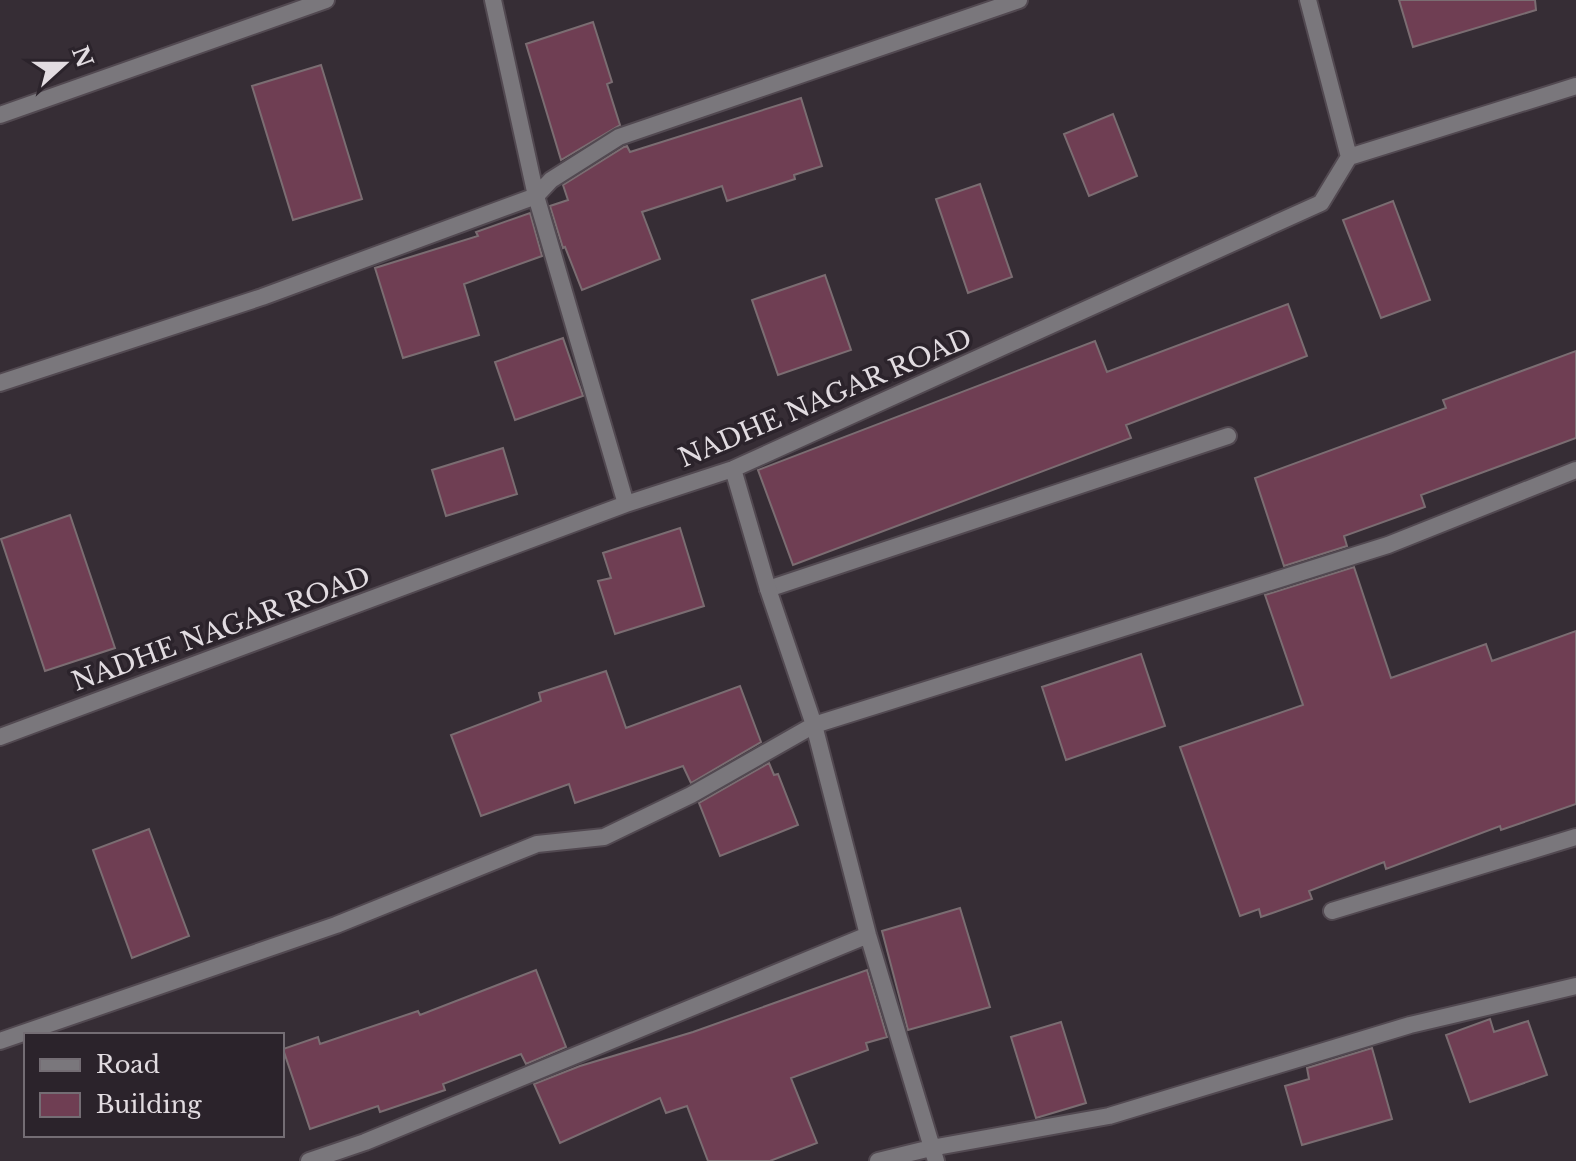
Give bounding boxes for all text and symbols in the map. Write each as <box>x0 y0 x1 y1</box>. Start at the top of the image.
north arrow <box>24 24 104 104</box>
text: N <box>66 43 99 72</box>
street label: NADHE NAGAR ROAD <box>674 322 976 474</box>
street label: NADHE NAGAR ROAD <box>67 560 375 698</box>
legend <box>24 1033 284 1137</box>
text: Road <box>96 1050 160 1079</box>
text: Building <box>96 1090 202 1119</box>

